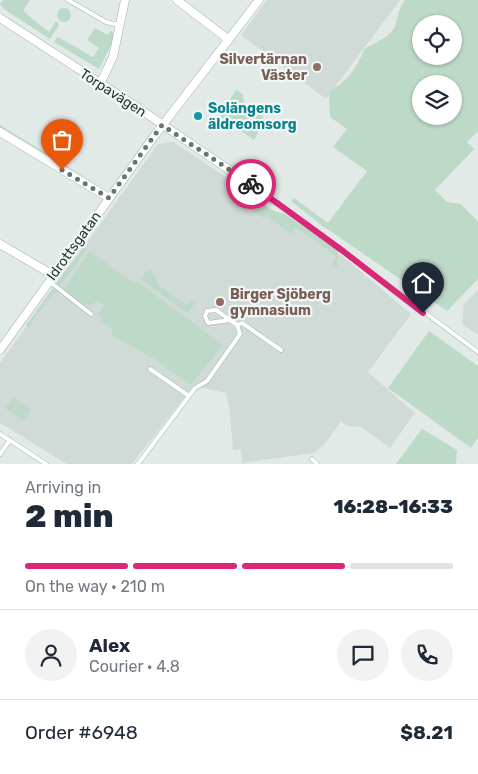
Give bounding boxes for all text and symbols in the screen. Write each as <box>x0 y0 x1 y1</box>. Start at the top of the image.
map controls <box>412 15 462 125</box>
button: locate <box>412 15 462 65</box>
place label: Silvertärnan Väster <box>220 51 308 84</box>
marker: Silvertärnan Väster <box>311 61 323 73</box>
street label: Torpavägen <box>77 65 149 121</box>
button: layers <box>412 75 462 125</box>
place label: Solängens äldreomsorg <box>208 100 297 133</box>
marker: Solängens äldreomsorg <box>192 110 204 122</box>
pin <box>41 119 83 170</box>
icon: bag <box>48 126 76 154</box>
courier <box>226 159 276 209</box>
icon: bike <box>237 170 265 198</box>
street label: Idrottsgatan <box>43 208 105 284</box>
pin <box>402 262 444 313</box>
icon: home <box>409 269 437 297</box>
place label: Birger Sjöberg gymnasium <box>230 286 331 319</box>
marker: Birger Sjöberg gymnasium <box>214 296 226 308</box>
text: Arriving in <box>25 478 101 497</box>
text: 16:28–16:33 <box>333 495 453 518</box>
text: 2 min <box>25 497 114 535</box>
text: On the way · 210 m <box>25 577 165 596</box>
button: person <box>25 629 77 681</box>
button: chat <box>337 629 389 681</box>
button: phone <box>401 629 453 681</box>
text: Alex <box>89 634 130 657</box>
text: Courier · 4.8 <box>89 657 180 676</box>
text: Order #6948 <box>25 721 138 744</box>
text: $8.21 <box>400 721 453 744</box>

